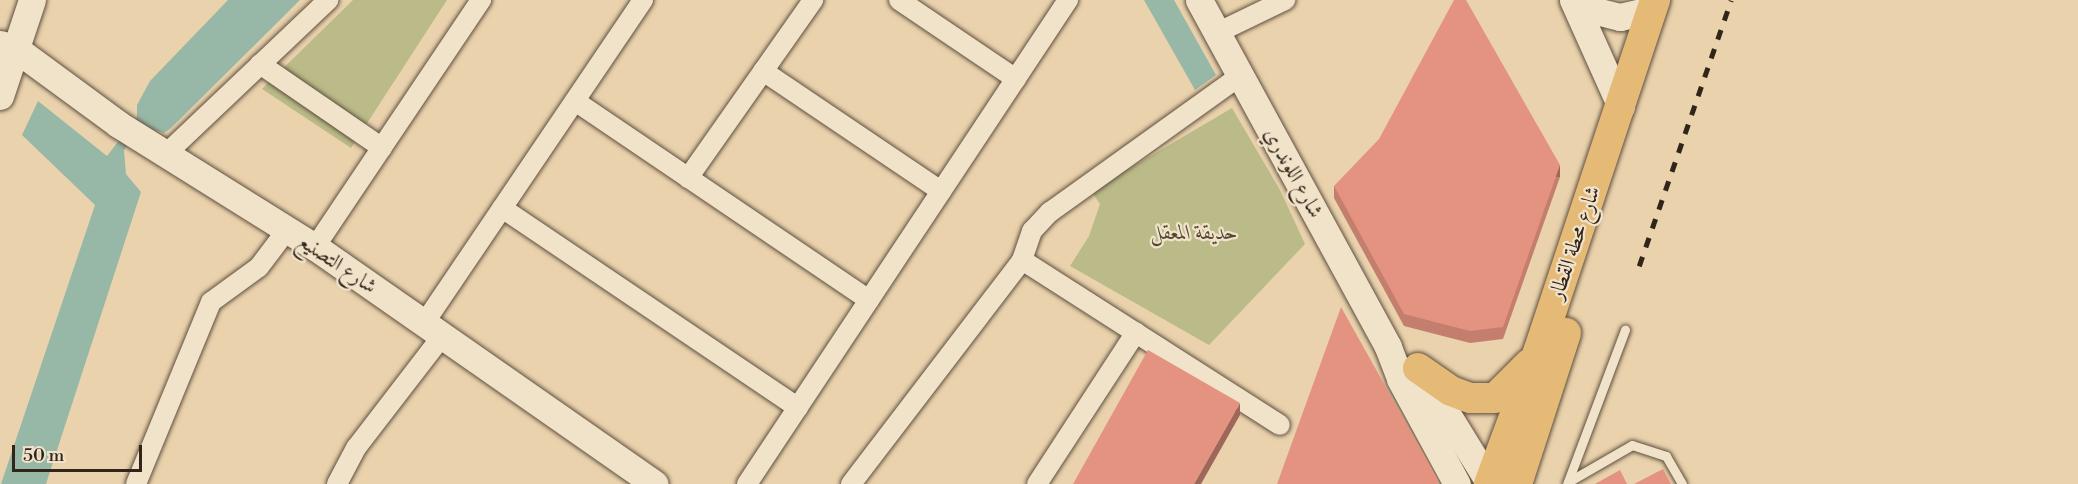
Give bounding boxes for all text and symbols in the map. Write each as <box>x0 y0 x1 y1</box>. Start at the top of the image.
street label: شارع اللوندري <box>1258 124 1328 222</box>
street label: شارع محطة القطار <box>1544 183 1606 303</box>
park label: حديقة المعقل <box>1150 220 1238 246</box>
street label: شارع التصنيع <box>293 228 381 300</box>
scale bar <box>15 433 146 471</box>
text: 50 m <box>23 444 64 467</box>

